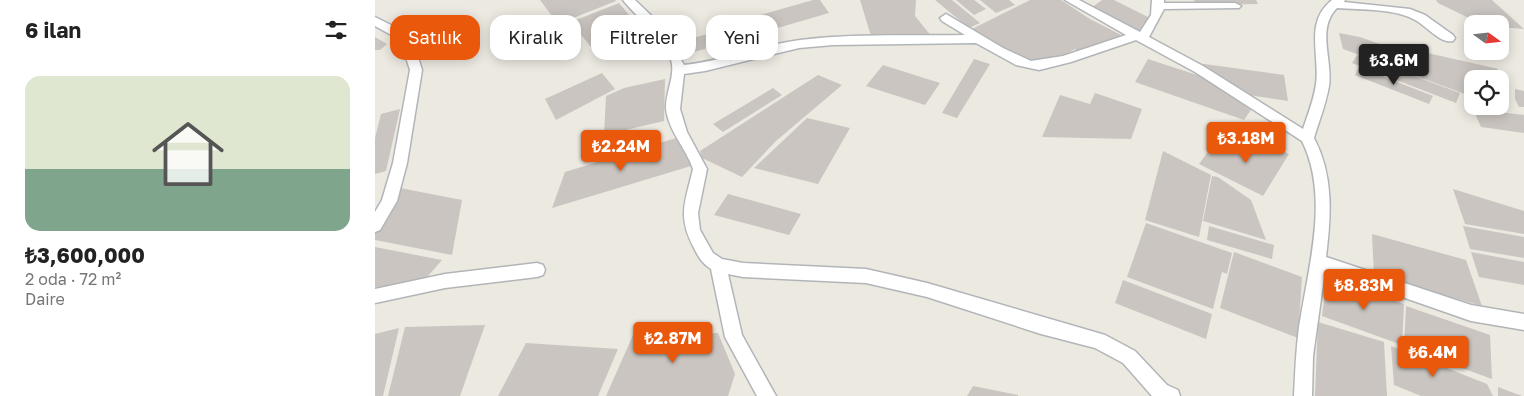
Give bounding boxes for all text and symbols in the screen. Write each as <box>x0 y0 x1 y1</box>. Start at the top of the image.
chip: Satılık <box>390 15 480 60</box>
chip: Kiralık <box>490 15 581 60</box>
chip: Filtreler <box>591 15 696 60</box>
chip: Yeni <box>706 15 778 60</box>
north arrow <box>1464 15 1509 60</box>
map controls <box>1464 15 1509 115</box>
icon: filters <box>322 16 350 44</box>
text: 6 ilan <box>25 17 81 43</box>
pin: ₺3.6M <box>1359 44 1429 86</box>
text: ₺3.6M <box>1370 50 1418 70</box>
button: locate <box>1464 70 1509 115</box>
icon: home <box>143 109 233 199</box>
pin: ₺3.18M <box>1205 121 1287 164</box>
text: ₺3.18M <box>1218 128 1274 148</box>
pin: ₺2.24M <box>580 130 662 172</box>
text: ₺2.24M <box>592 136 650 156</box>
text: ₺3,600,000 <box>25 242 145 268</box>
pin: ₺8.83M <box>1323 268 1405 311</box>
text: 2 oda · 72 m² <box>25 269 121 289</box>
text: ₺8.83M <box>1335 275 1393 295</box>
text: Daire <box>25 289 65 309</box>
pin: ₺2.87M <box>632 322 714 364</box>
text: ₺2.87M <box>644 328 702 348</box>
pin: ₺6.4M <box>1398 336 1468 378</box>
text: ₺6.4M <box>1409 342 1457 362</box>

